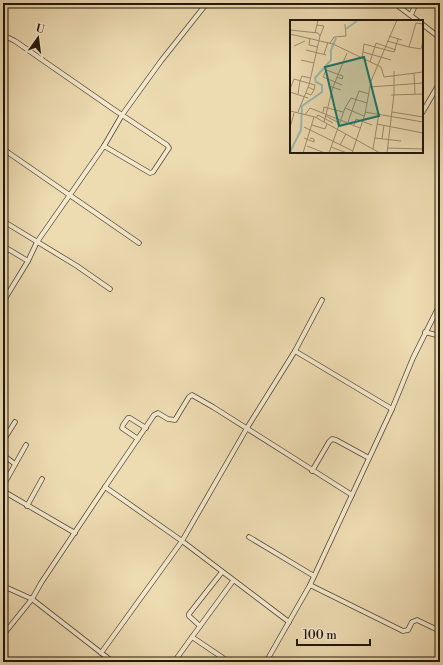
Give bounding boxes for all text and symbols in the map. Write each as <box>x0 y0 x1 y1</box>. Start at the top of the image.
north arrow <box>18 18 58 58</box>
inset map <box>290 20 423 153</box>
text: U <box>34 21 46 37</box>
scale bar <box>297 621 370 647</box>
text: 100 m <box>303 628 337 643</box>

